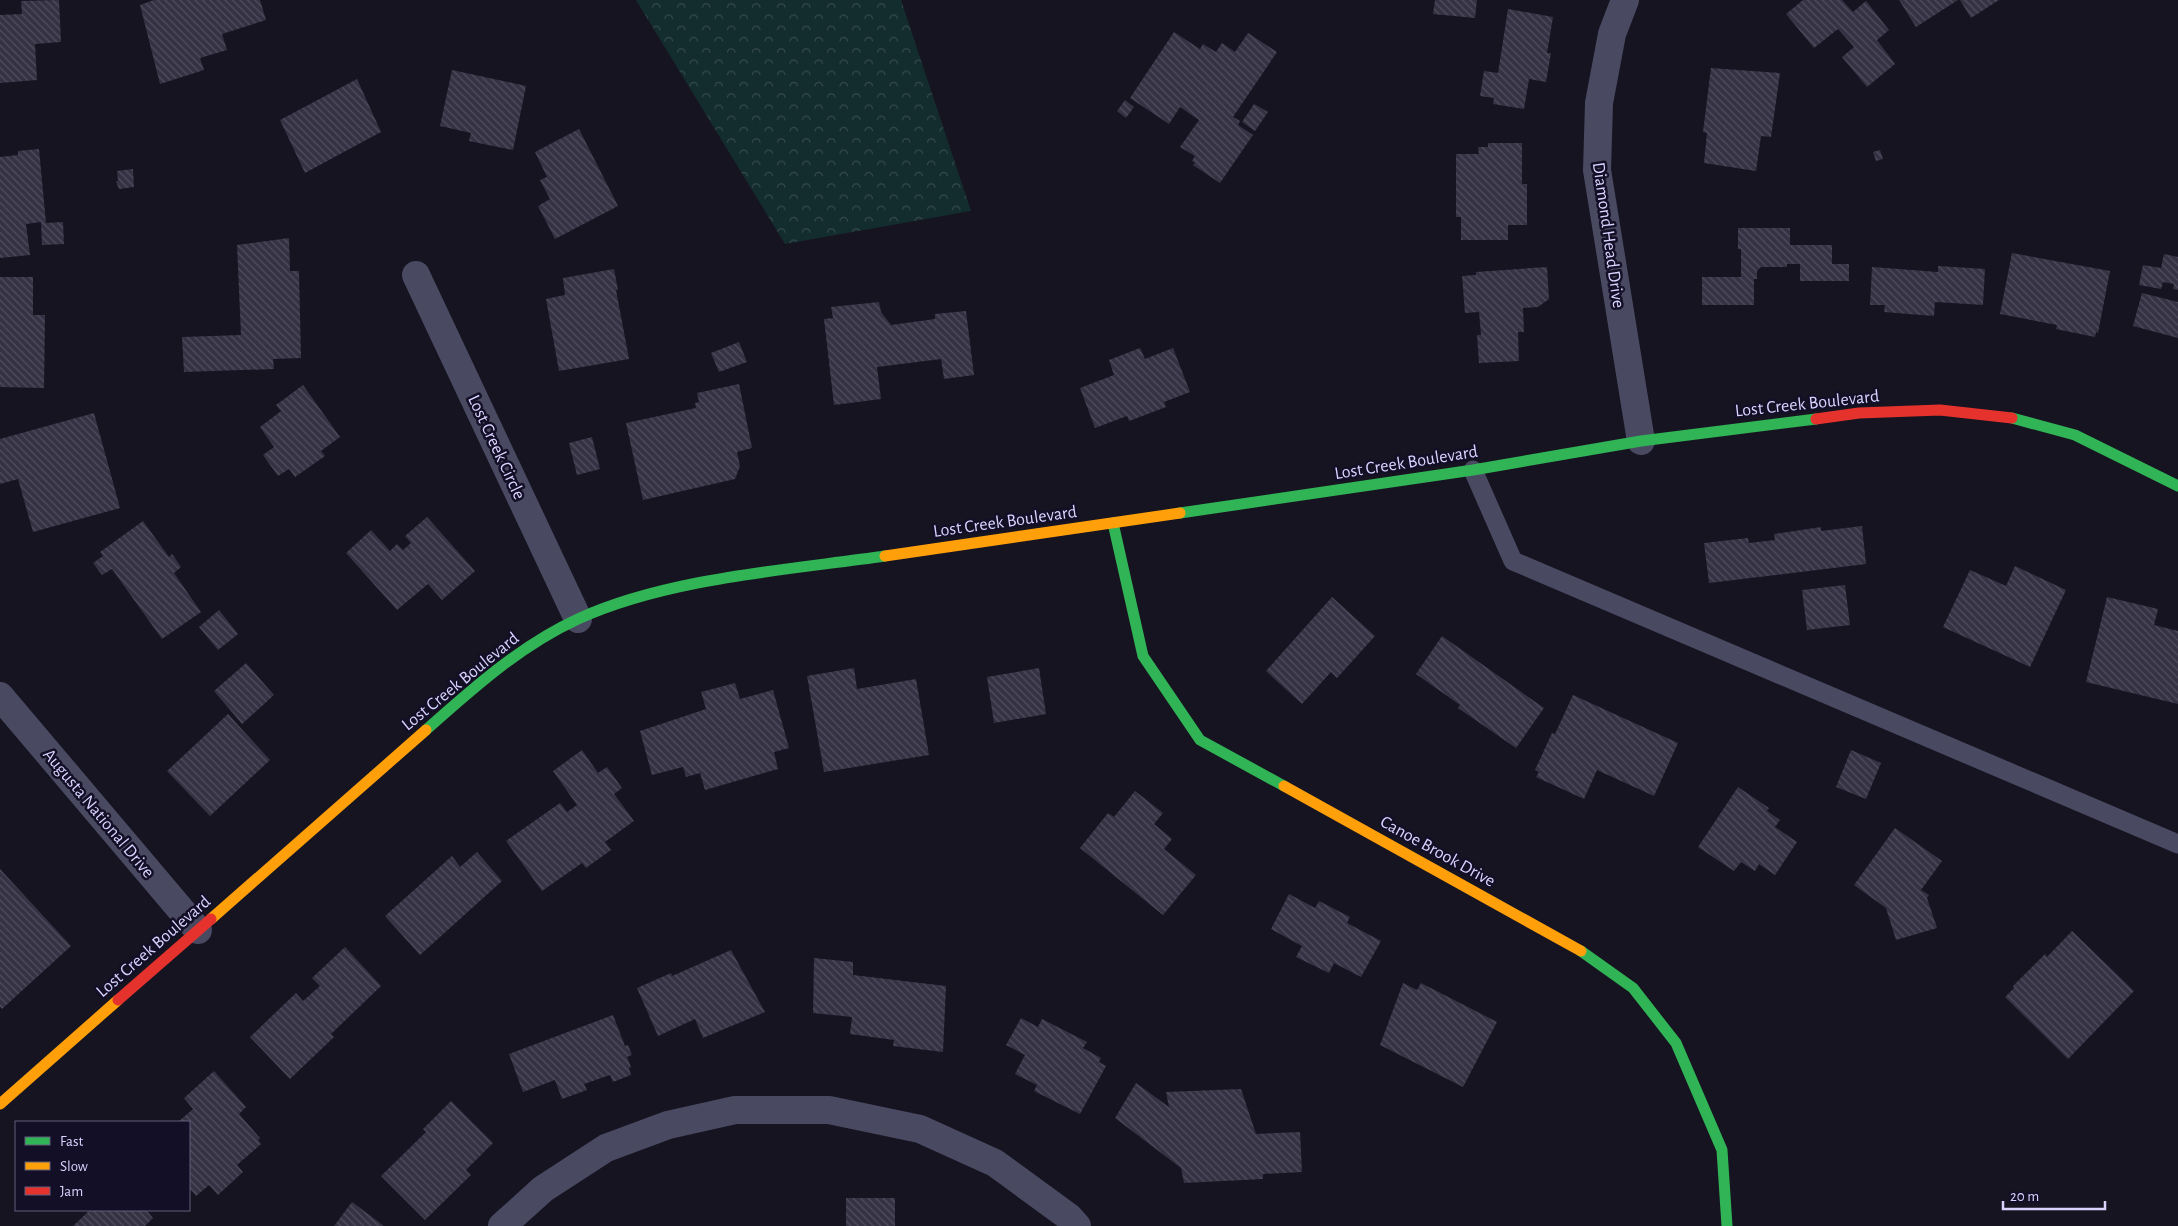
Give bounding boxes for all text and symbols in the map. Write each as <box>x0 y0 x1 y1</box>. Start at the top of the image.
street label: Diamond Head Drive <box>1589 161 1627 309</box>
street label: Lost Creek Boulevard <box>1734 387 1880 421</box>
street label: Lost Creek Circle <box>464 392 528 503</box>
street label: Lost Creek Boulevard <box>1333 443 1479 483</box>
street label: Lost Creek Boulevard <box>932 503 1078 541</box>
street label: Lost Creek Boulevard <box>399 629 523 734</box>
street label: Augusta National Drive <box>39 746 157 882</box>
street label: Canoe Brook Drive <box>1377 813 1498 891</box>
street label: Lost Creek Boulevard <box>93 892 214 1001</box>
legend <box>15 1121 190 1211</box>
text: Fast <box>60 1134 84 1149</box>
text: Slow <box>60 1159 88 1174</box>
scale bar <box>2003 1178 2106 1210</box>
text: Jam <box>60 1184 83 1199</box>
text: 20 m <box>2010 1189 2039 1204</box>

